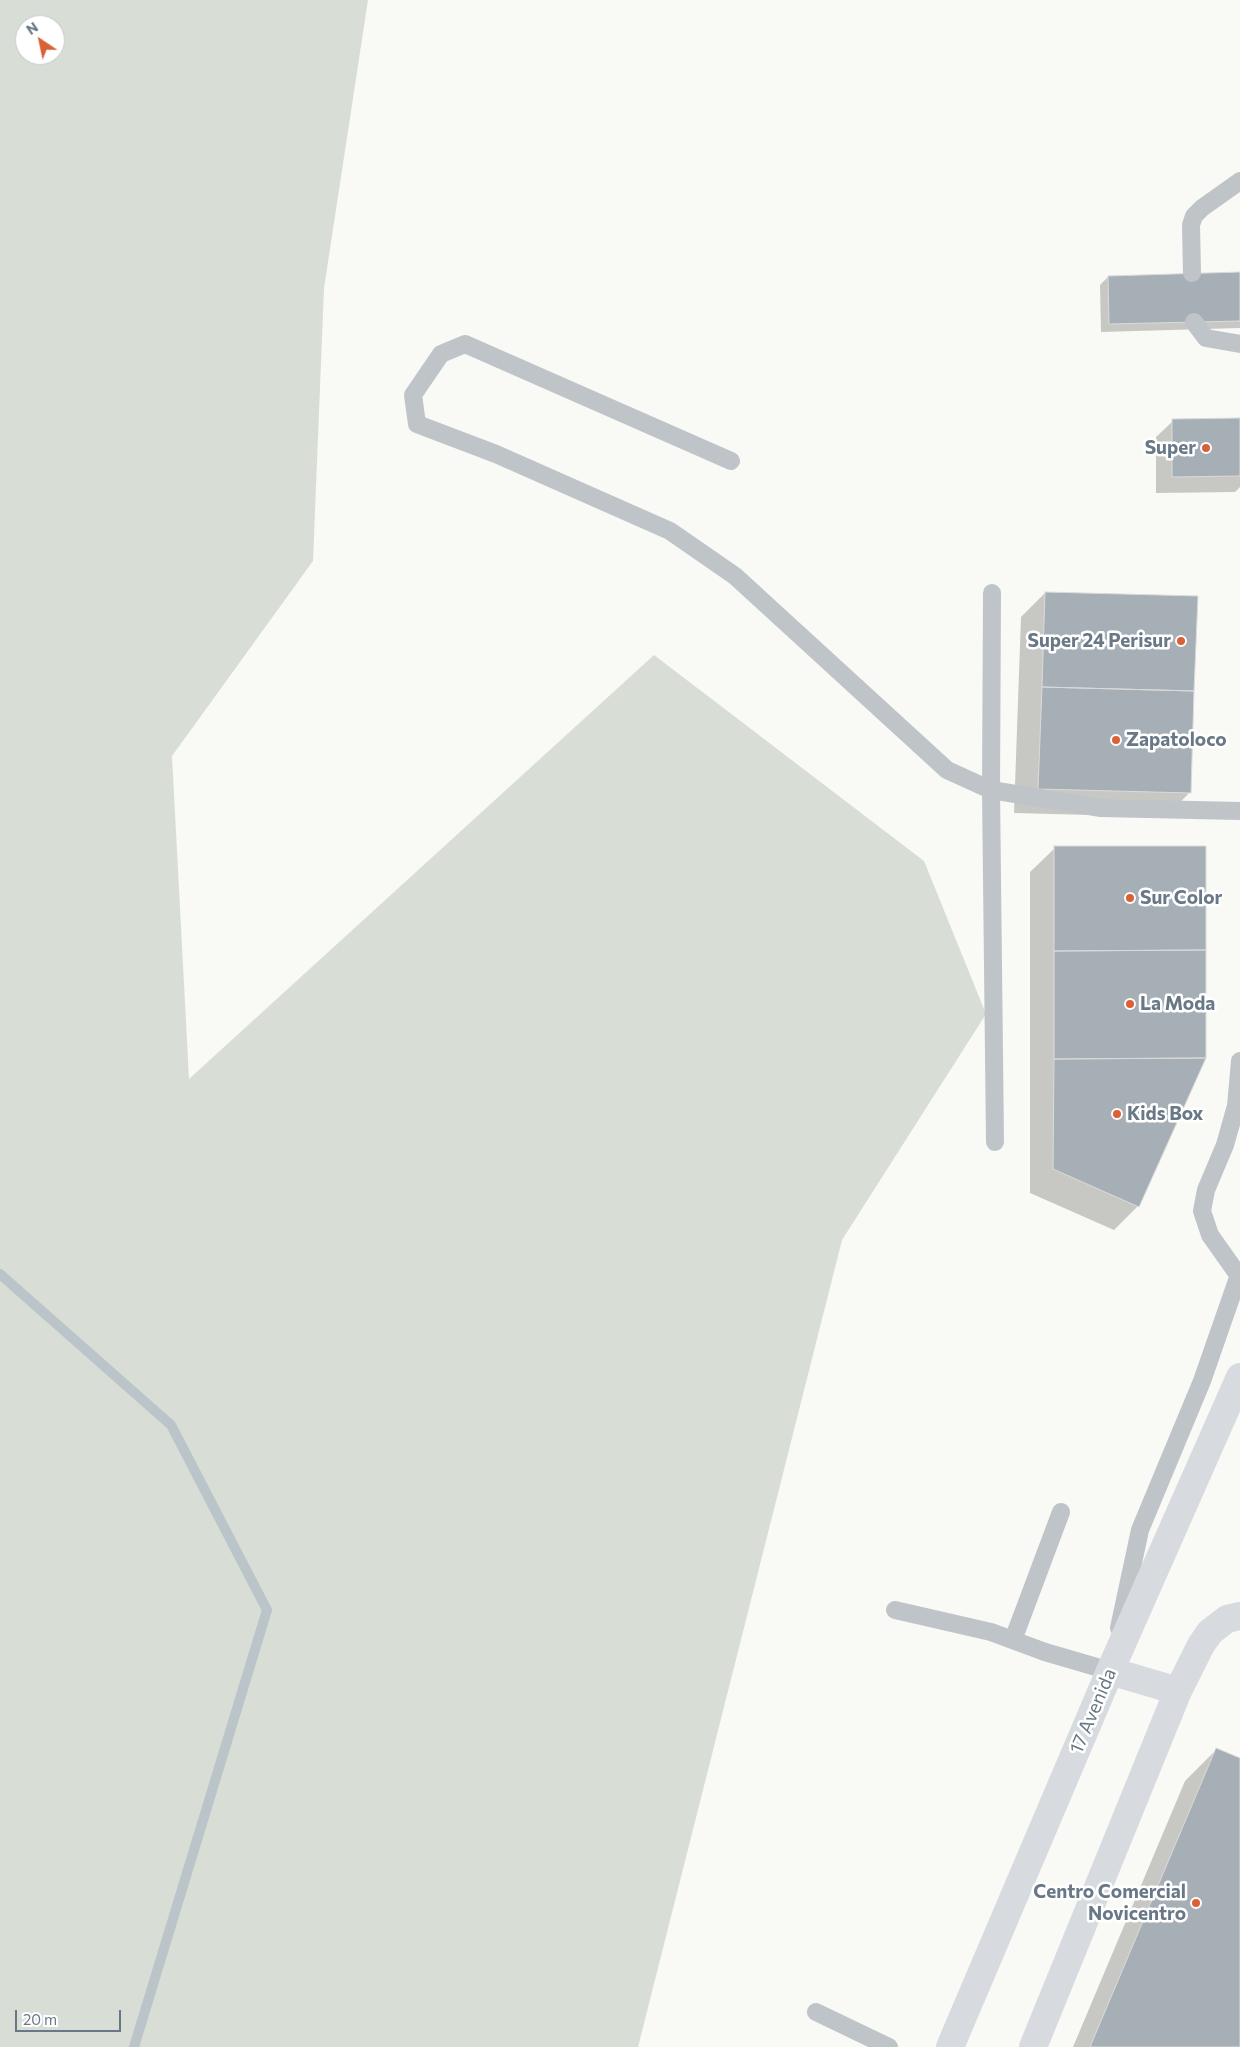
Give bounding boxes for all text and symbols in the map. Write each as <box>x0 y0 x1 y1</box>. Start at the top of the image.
north arrow <box>15 15 65 65</box>
text: N <box>23 18 41 38</box>
place label: Super <box>1145 437 1196 459</box>
marker: Super <box>1200 442 1212 454</box>
place label: Super 24 Perisur <box>1027 630 1171 652</box>
marker: Super 24 Perisur <box>1175 635 1187 647</box>
place label: Zapatoloco <box>1126 729 1227 751</box>
marker: Zapatoloco <box>1110 734 1122 746</box>
place label: Sur Color <box>1140 887 1222 909</box>
marker: Sur Color <box>1124 892 1136 904</box>
place label: La Moda <box>1140 993 1215 1015</box>
marker: La Moda <box>1124 998 1136 1010</box>
place label: Kids Box <box>1127 1103 1203 1125</box>
marker: Kids Box <box>1111 1108 1123 1120</box>
street label: 17 Avenida <box>1065 1665 1121 1757</box>
place label: Centro Comercial Novicentro <box>1033 1881 1186 1925</box>
marker: Centro Comercial Novicentro <box>1190 1897 1202 1909</box>
scale bar <box>18 2000 124 2032</box>
text: 20 m <box>23 2010 57 2028</box>

